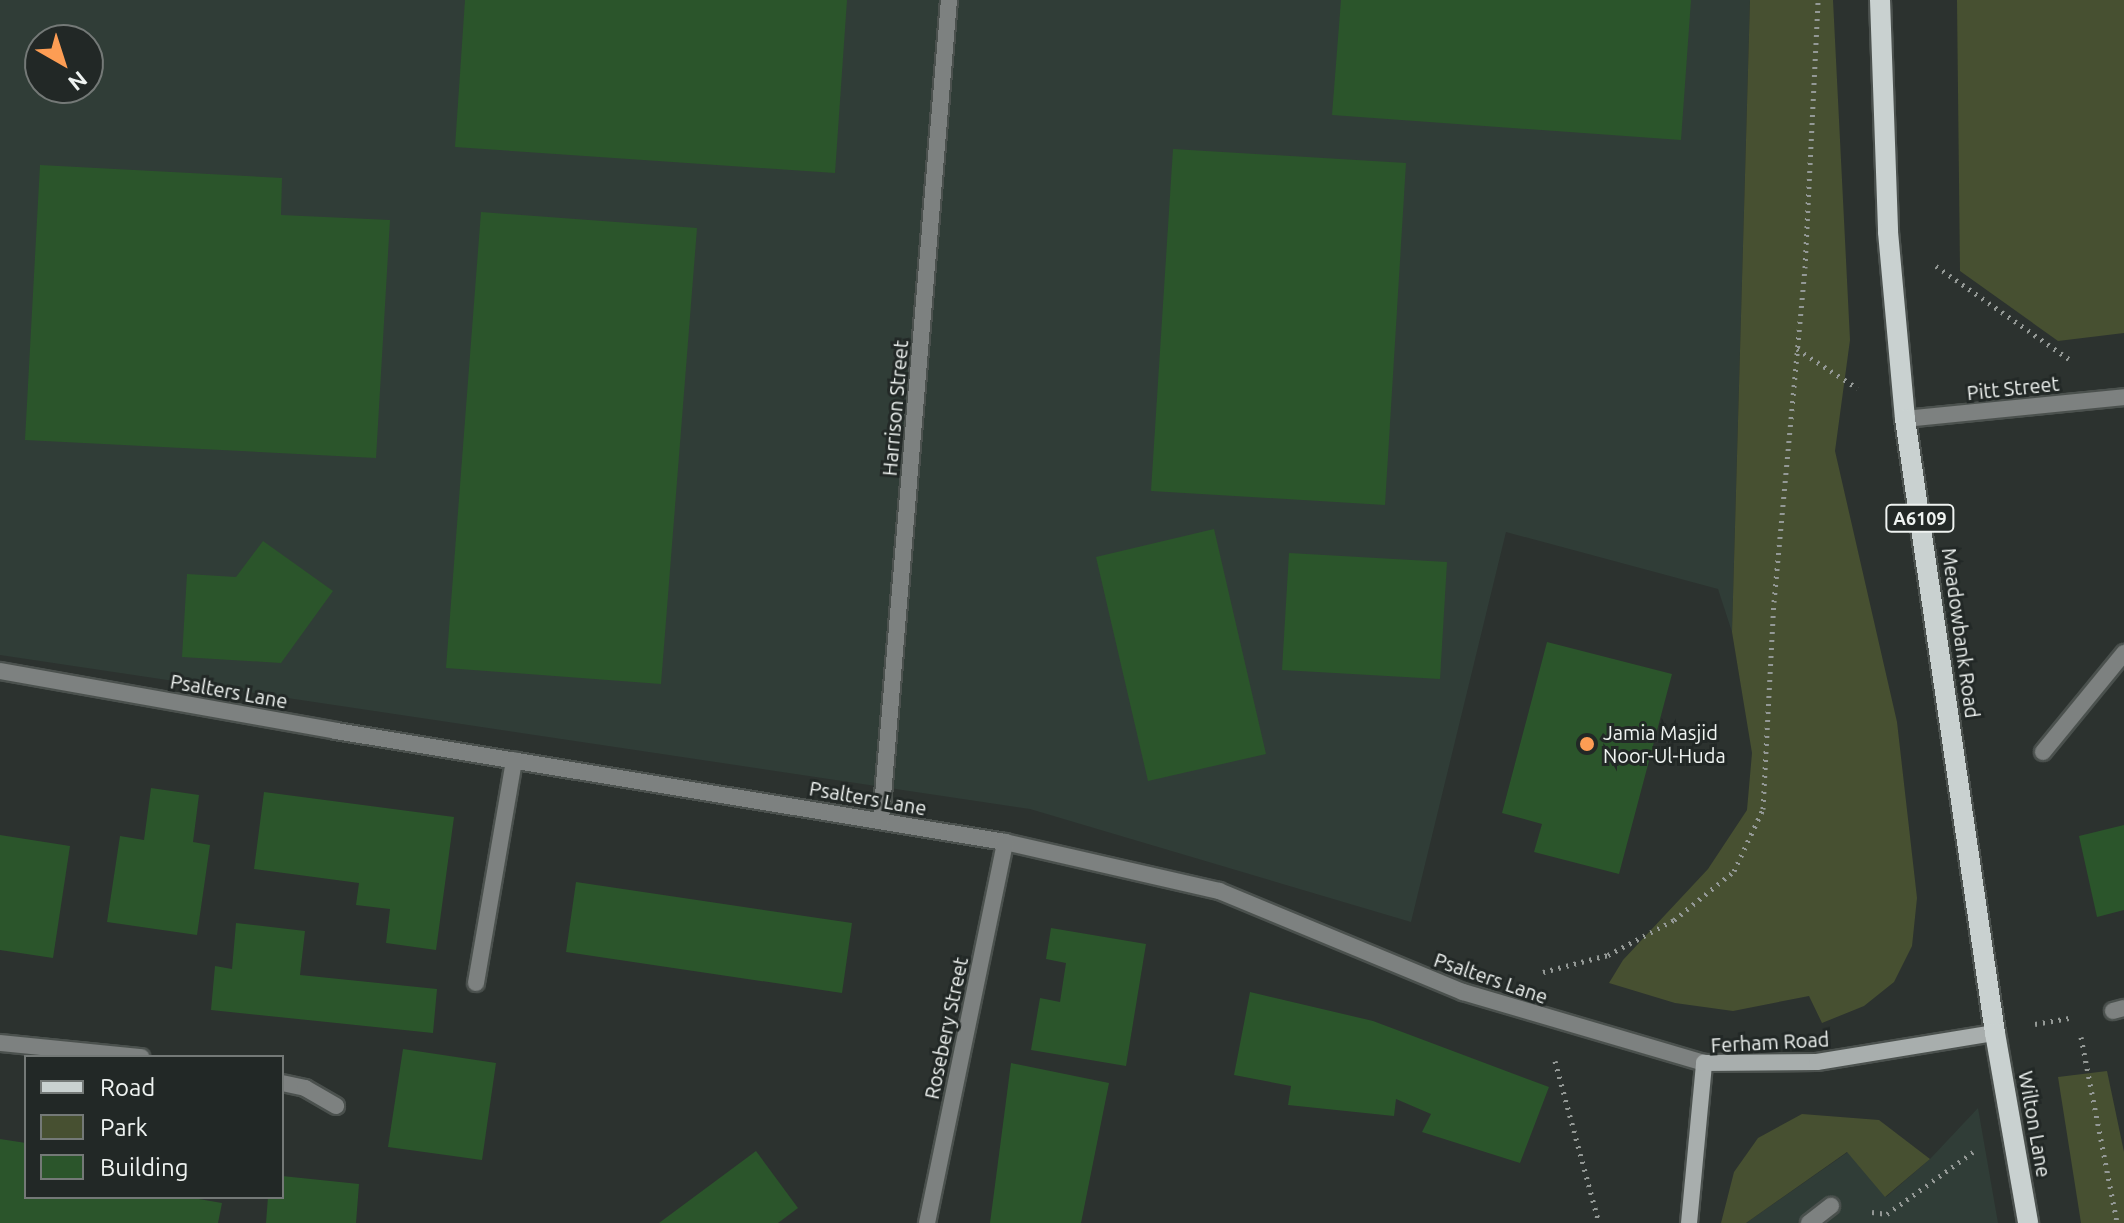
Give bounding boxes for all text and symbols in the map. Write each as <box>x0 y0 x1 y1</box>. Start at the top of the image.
north arrow <box>24 24 104 104</box>
text: N <box>64 67 92 96</box>
street label: Harrison Street <box>877 339 913 477</box>
street label: Pitt Street <box>1966 371 2060 405</box>
road number: A6109 <box>1884 504 1956 532</box>
street label: Meadowbank Road <box>1937 546 1985 720</box>
street label: Psalters Lane <box>168 669 290 713</box>
place label: Jamia Masjid Noor-Ul-Huda <box>1603 720 1726 767</box>
marker: Jamia Masjid Noor-Ul-Huda <box>1578 735 1596 753</box>
street label: Psalters Lane <box>807 776 929 820</box>
street label: Psalters Lane <box>1431 947 1551 1009</box>
street label: Rosebery Street <box>919 955 973 1101</box>
street label: Ferham Road <box>1710 1027 1830 1057</box>
legend <box>24 1055 284 1199</box>
street label: Wilton Lane <box>2014 1069 2056 1179</box>
text: Road <box>100 1074 155 1101</box>
text: Park <box>100 1114 148 1141</box>
text: Building <box>100 1154 188 1181</box>

